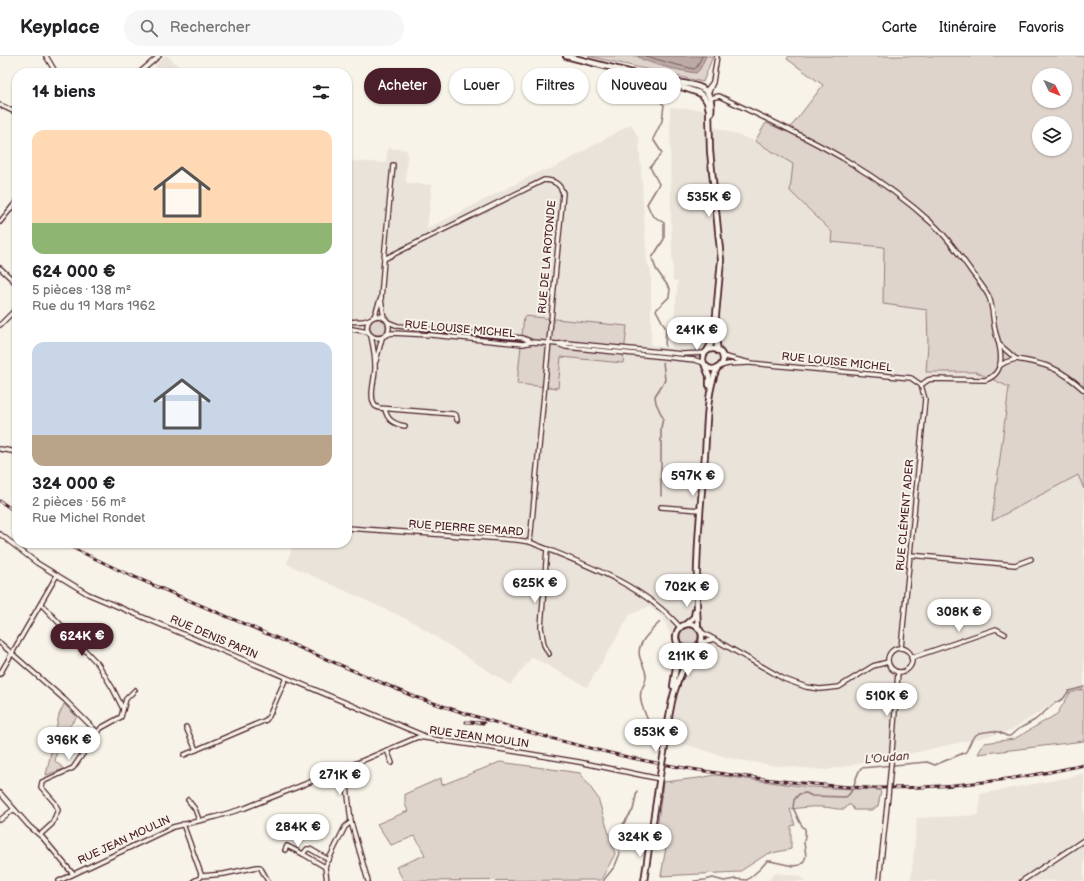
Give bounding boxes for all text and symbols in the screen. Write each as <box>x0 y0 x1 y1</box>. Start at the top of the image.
search box <box>124 10 404 46</box>
text: Keyplace <box>20 16 100 39</box>
icon: search <box>138 17 160 39</box>
text: Rechercher <box>170 18 250 37</box>
text: Carte <box>882 19 917 36</box>
text: Itinéraire <box>939 19 996 36</box>
text: Favoris <box>1018 19 1064 36</box>
chip: Acheter <box>364 68 441 104</box>
chip: Louer <box>449 68 514 104</box>
chip: Filtres <box>522 68 589 104</box>
chip: Nouveau <box>597 68 681 104</box>
north arrow <box>1032 68 1072 108</box>
map controls <box>1032 68 1072 156</box>
icon: filters <box>310 81 332 103</box>
text: 14 biens <box>32 82 96 102</box>
button: layers <box>1032 116 1072 156</box>
icon: home <box>146 156 218 228</box>
pin: 535K € <box>676 184 742 218</box>
text: 535K € <box>687 189 731 205</box>
street label: RUE DE LA ROTONDE <box>536 200 558 314</box>
text: 624 000 € <box>32 262 116 282</box>
text: 5 pièces · 138 m² <box>32 282 131 298</box>
text: Rue du 19 Mars 1962 <box>32 298 155 314</box>
pin: 241K € <box>664 317 730 351</box>
street label: RUE LOUISE MICHEL <box>404 318 517 340</box>
text: 241K € <box>676 322 718 338</box>
street label: RUE LOUISE MICHEL <box>781 350 894 374</box>
icon: home <box>146 368 218 440</box>
street label: RUE CLÉMENT ADER <box>893 459 916 571</box>
pin: 597K € <box>660 463 726 497</box>
text: 597K € <box>671 468 715 484</box>
text: 324 000 € <box>32 474 115 494</box>
text: 2 pièces · 56 m² <box>32 494 126 510</box>
text: Rue Michel Rondet <box>32 510 145 526</box>
street label: RUE PIERRE SEMARD <box>408 517 524 539</box>
pin: 625K € <box>502 570 568 604</box>
pin: 702K € <box>654 574 720 608</box>
text: 625K € <box>512 575 558 591</box>
text: 702K € <box>664 579 710 595</box>
pin: 308K € <box>926 599 992 633</box>
text: 308K € <box>936 604 982 620</box>
street label: RUE DENIS PAPIN <box>168 613 260 661</box>
pin: 624K € <box>49 623 115 657</box>
text: 624K € <box>60 628 104 644</box>
pin: 211K € <box>655 643 721 677</box>
text: 211K € <box>668 648 708 664</box>
pin: 510K € <box>854 683 920 717</box>
text: 510K € <box>865 688 909 704</box>
pin: 853K € <box>623 719 689 753</box>
street label: RUE JEAN MOULIN <box>428 724 530 750</box>
text: 853K € <box>633 724 679 740</box>
pin: 396K € <box>36 727 102 761</box>
text: 396K € <box>46 732 92 748</box>
water label: L'Oudan <box>864 749 910 767</box>
pin: 271K € <box>307 762 373 796</box>
text: 271K € <box>319 767 361 783</box>
street label: RUE JEAN MOULIN <box>76 813 172 867</box>
pin: 284K € <box>265 814 331 848</box>
text: 284K € <box>275 819 321 835</box>
pin: 324K € <box>607 824 673 858</box>
text: 324K € <box>618 829 662 845</box>

